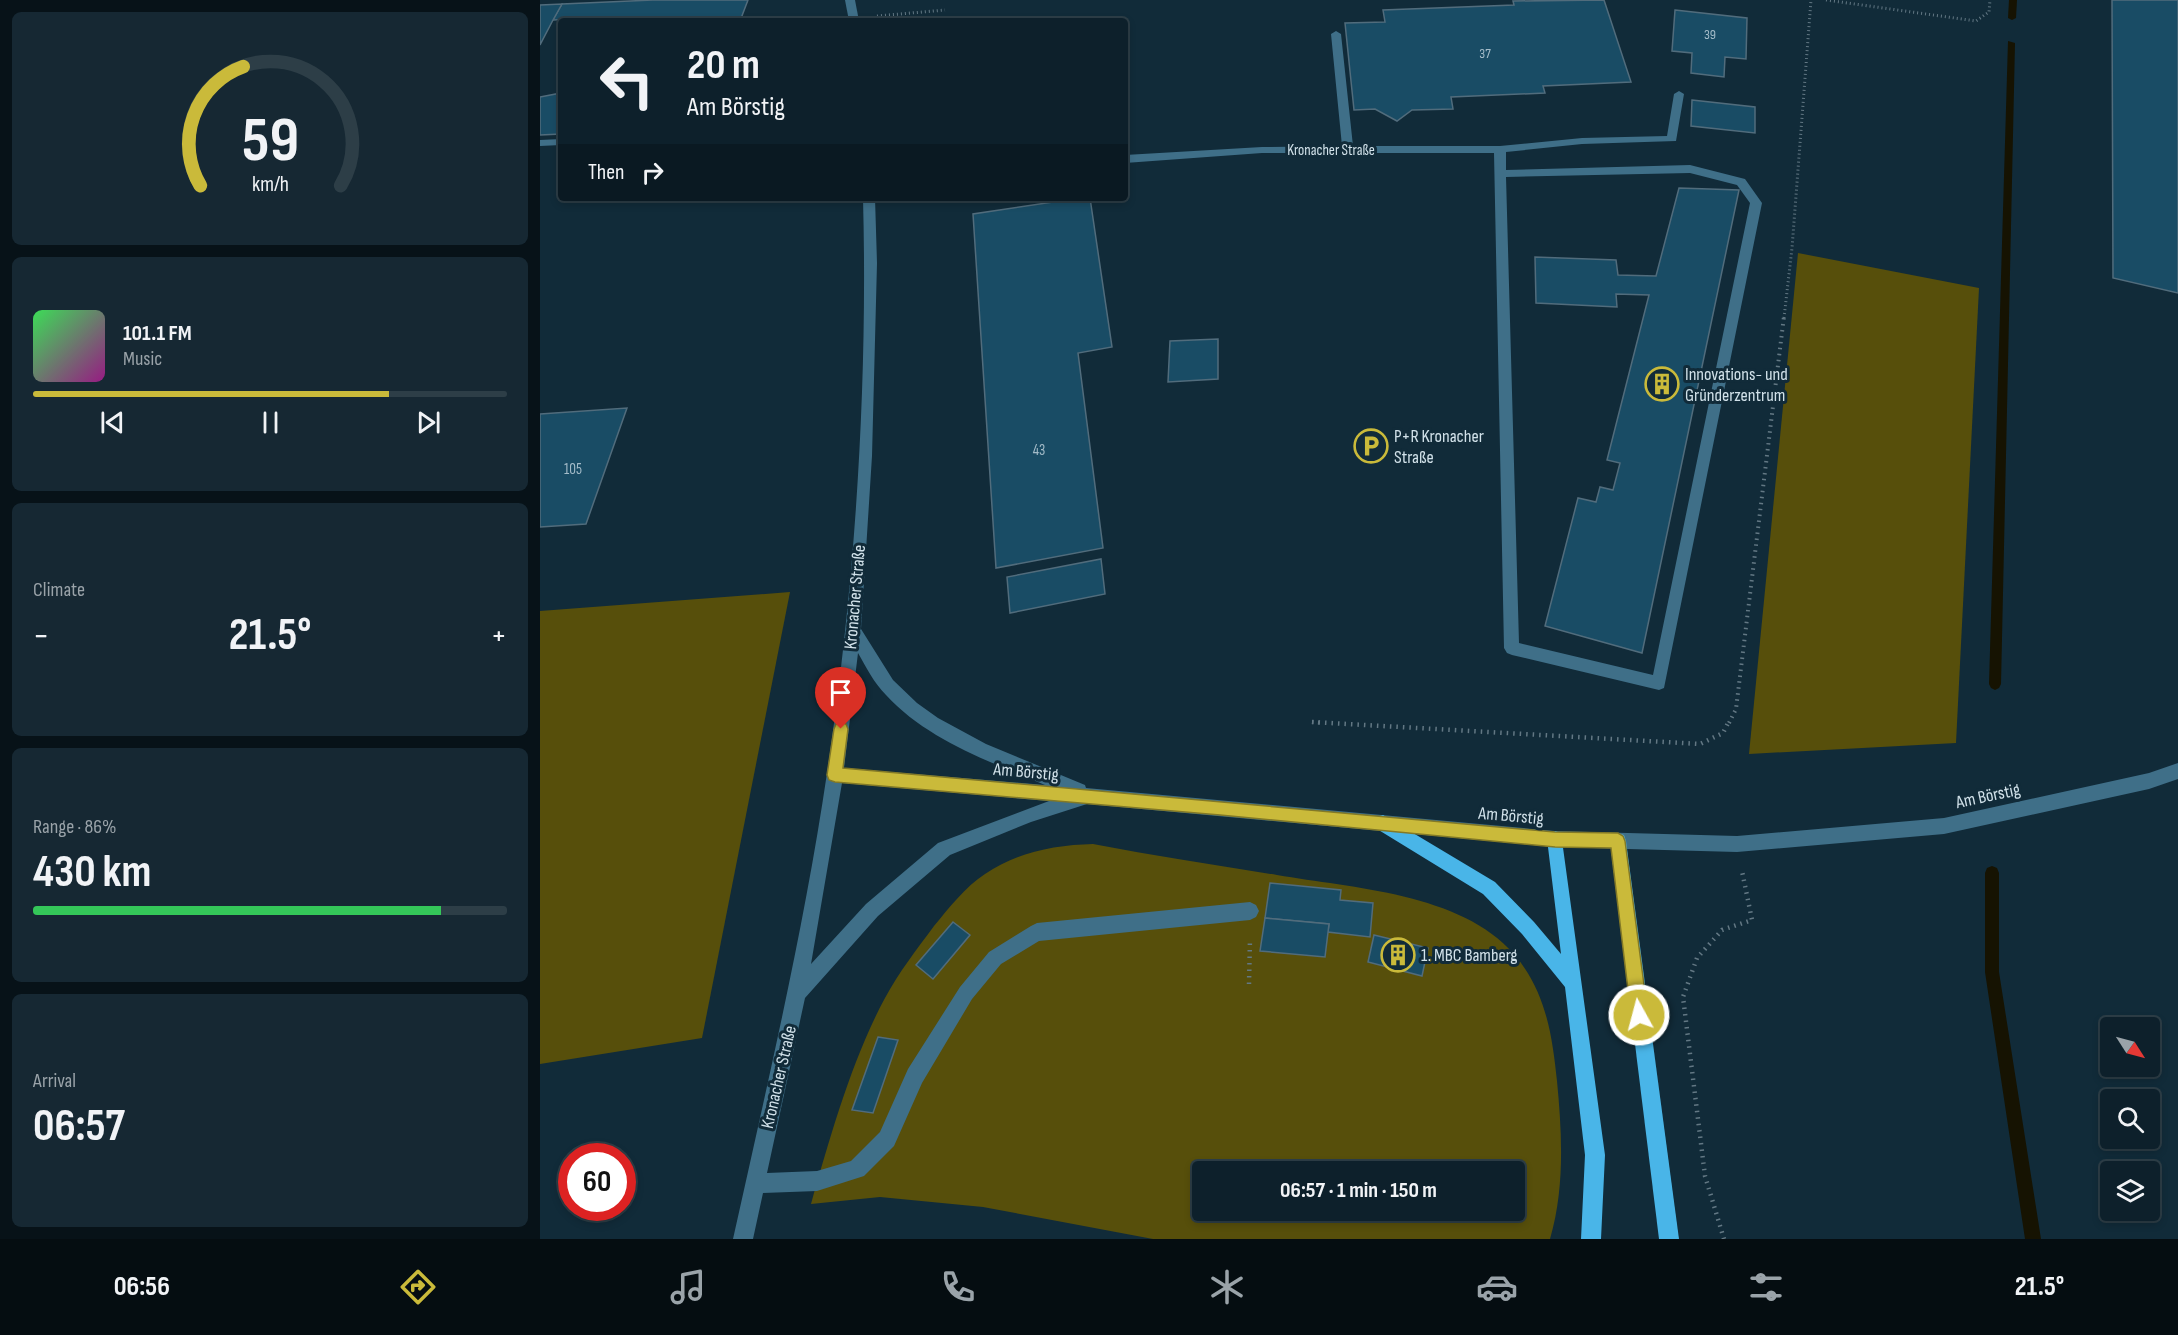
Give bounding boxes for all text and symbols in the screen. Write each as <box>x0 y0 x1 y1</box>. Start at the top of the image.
house number: 39 <box>1704 26 1716 43</box>
text: 20 m <box>687 40 760 91</box>
icon: left <box>588 42 666 120</box>
house number: 37 <box>1479 45 1491 62</box>
text: Am Börstig <box>687 91 785 123</box>
text: 59 <box>242 104 298 179</box>
street label: Kronacher Straße <box>1287 141 1375 160</box>
icon: right <box>636 156 669 189</box>
text: Then <box>588 159 624 186</box>
text: km/h <box>251 172 289 197</box>
text: 101.1 FM <box>123 320 192 347</box>
text: Music <box>123 347 162 371</box>
place label: Innovations- und Gründerzentrum <box>1685 364 1788 406</box>
building icon: Innovations- und Gründerzentrum <box>1644 366 1680 402</box>
icon: previous <box>96 406 129 439</box>
icon: pause <box>254 406 287 439</box>
icon: next <box>412 406 445 439</box>
place label: P+R Kronacher Straße <box>1394 426 1484 468</box>
parking icon: P+R Kronacher Straße <box>1353 428 1389 464</box>
house number: 43 <box>1033 441 1045 460</box>
house number: 105 <box>564 460 582 479</box>
street label: Kronacher Straße <box>840 544 870 650</box>
text: Climate <box>33 578 85 602</box>
text: 21.5° <box>229 608 311 663</box>
text: − <box>33 616 49 656</box>
text: + <box>491 616 507 656</box>
pin <box>815 667 866 729</box>
icon: arrive <box>824 676 857 709</box>
street label: Am Börstig <box>992 759 1059 785</box>
street label: Am Börstig <box>1953 779 2022 813</box>
street label: Am Börstig <box>1477 803 1544 829</box>
text: Range · 86% <box>33 815 117 839</box>
text: 430 km <box>33 845 151 900</box>
building icon: 1. MBC Bamberg <box>1380 937 1416 973</box>
place label: 1. MBC Bamberg <box>1421 945 1518 966</box>
position arrow <box>1607 983 1671 1047</box>
north arrow <box>2100 1017 2160 1077</box>
map controls <box>2100 1017 2160 1221</box>
street label: Kronacher Straße <box>757 1023 801 1131</box>
text: Arrival <box>33 1069 76 1093</box>
button: search <box>2100 1089 2160 1149</box>
text: 06:57 <box>33 1099 125 1154</box>
speed limit sign: 60 <box>558 1143 636 1221</box>
button: layers <box>2100 1161 2160 1221</box>
text: 06:57 · 1 min · 150 m <box>1280 1177 1437 1204</box>
icon: directions <box>397 1266 439 1308</box>
icon: music <box>667 1266 709 1308</box>
icon: phone <box>937 1266 979 1308</box>
icon: climate <box>1206 1266 1248 1308</box>
icon: car <box>1476 1266 1518 1308</box>
icon: filters <box>1745 1266 1787 1308</box>
text: 06:56 <box>114 1271 170 1303</box>
text: 21.5° <box>2015 1271 2064 1303</box>

